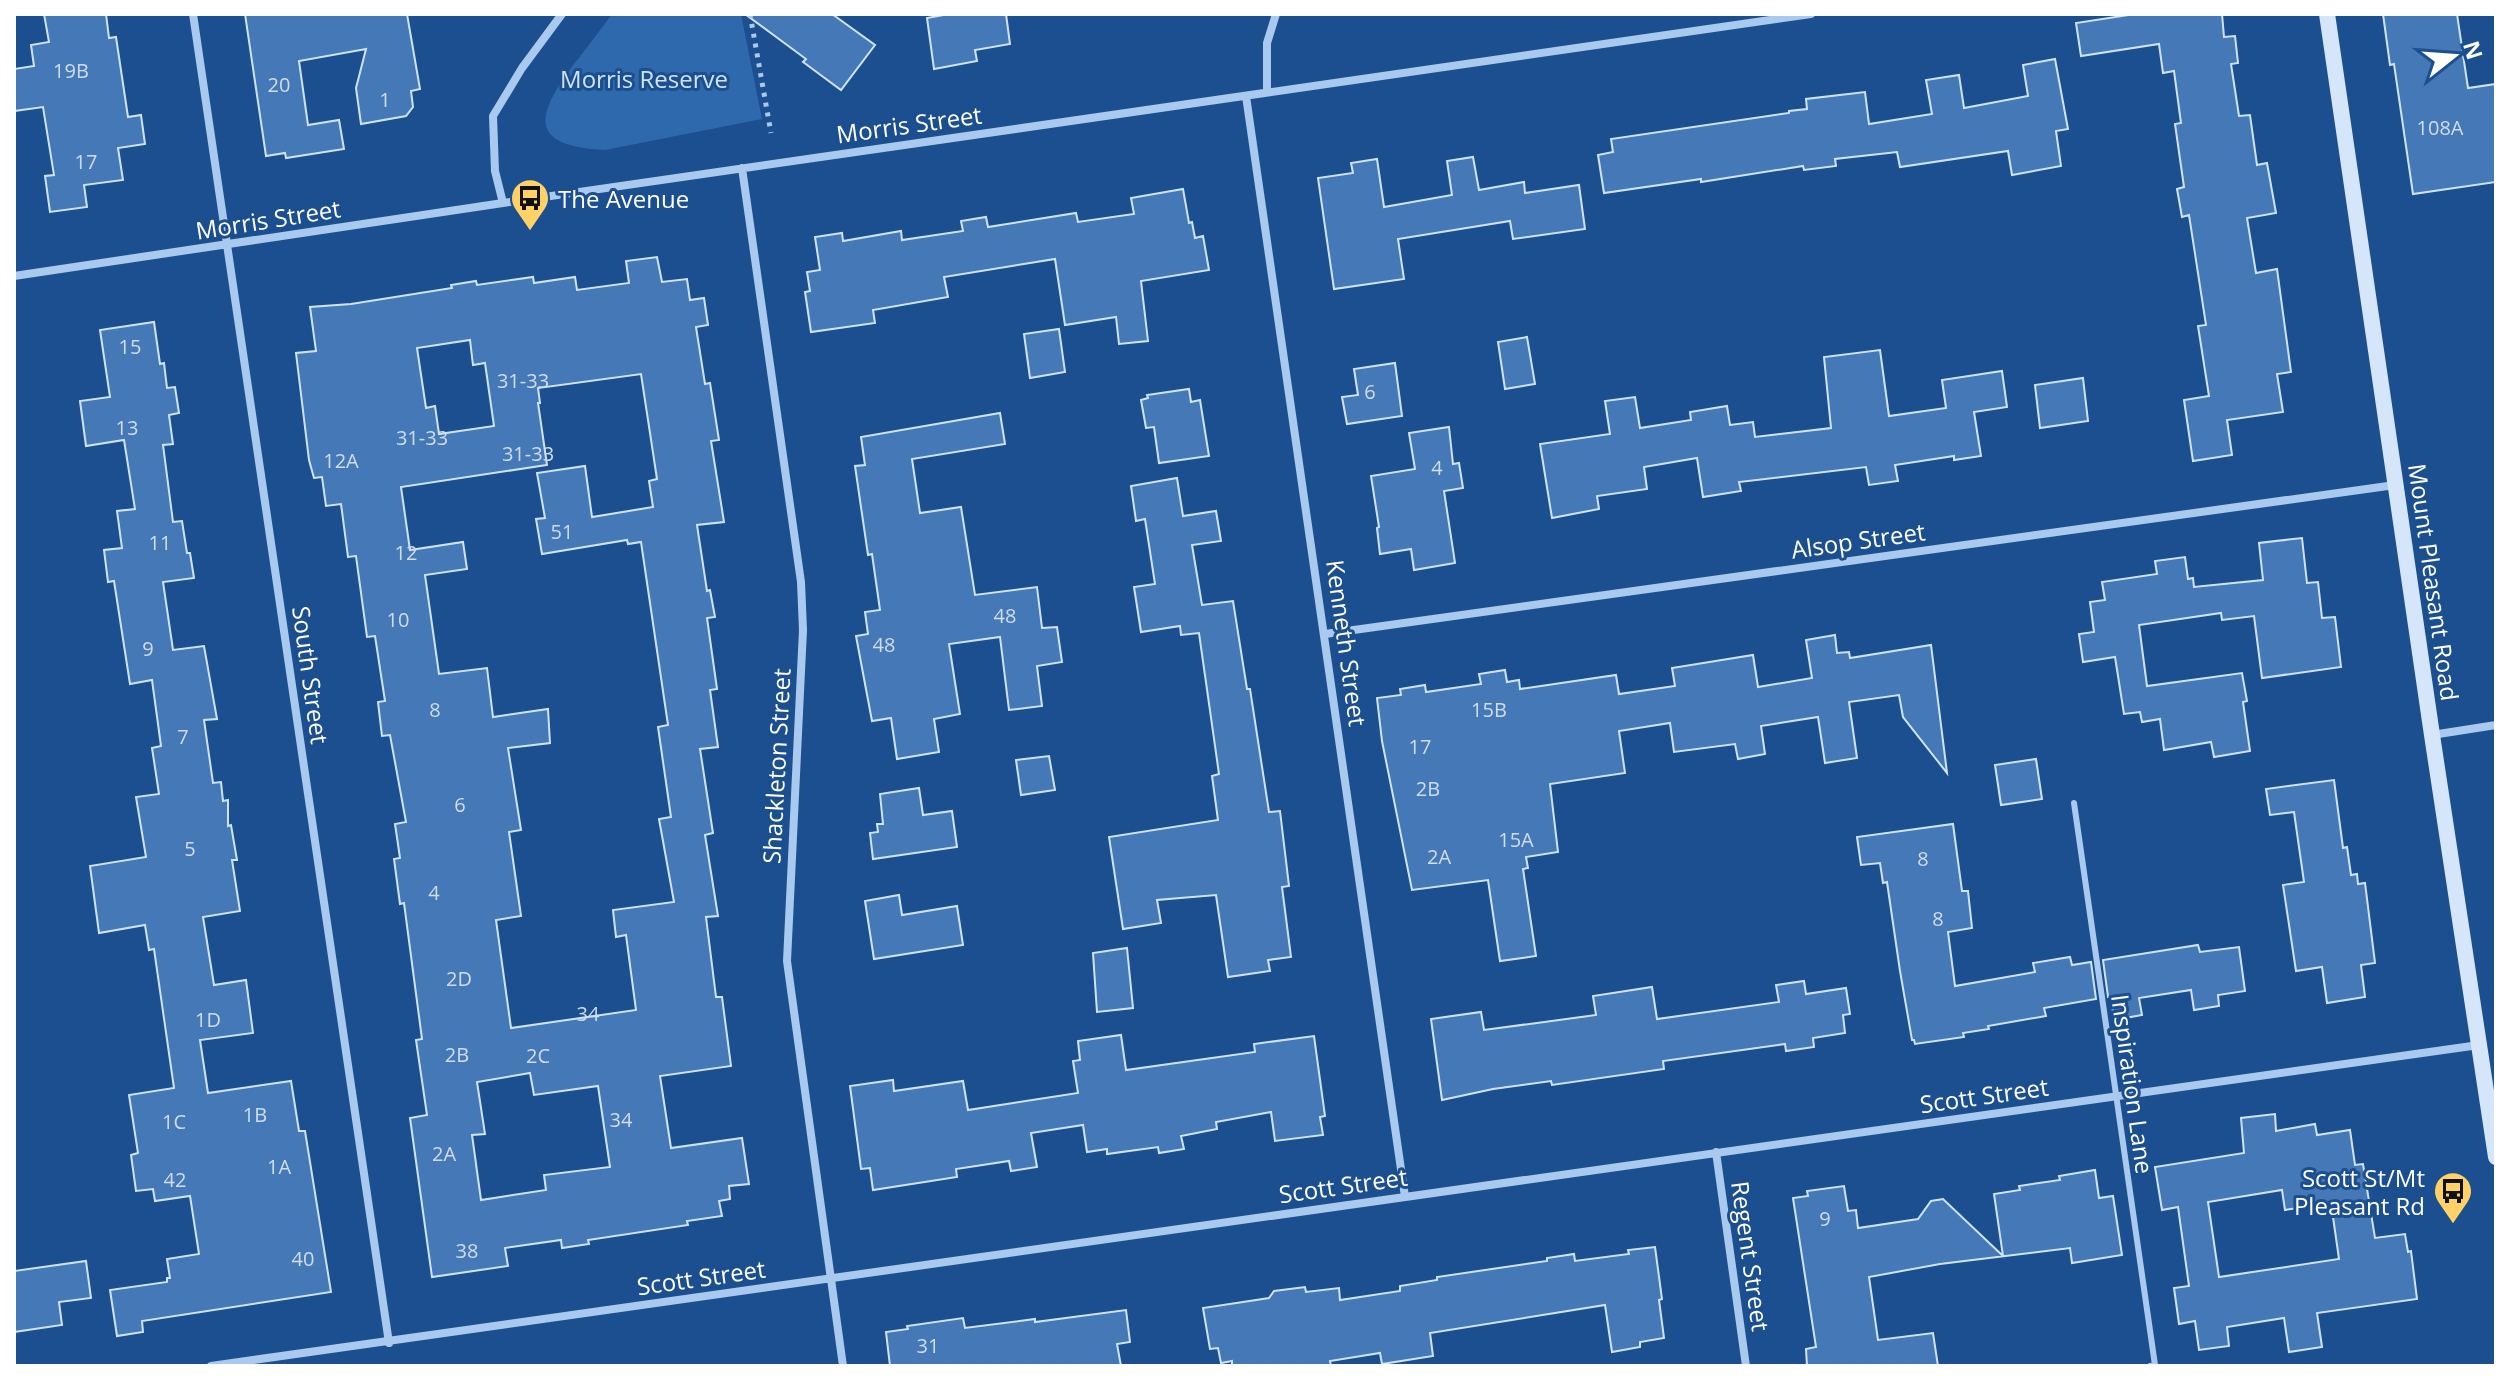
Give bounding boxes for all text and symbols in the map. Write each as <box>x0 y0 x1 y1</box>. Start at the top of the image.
north arrow <box>2414 16 2494 96</box>
text: N <box>2457 37 2491 63</box>
house number: 19B <box>53 57 89 84</box>
park label: Morris Reserve <box>560 62 728 95</box>
house number: 20 <box>268 71 290 98</box>
house number: 1 <box>379 86 391 113</box>
street label: Morris Street <box>834 97 984 151</box>
house number: 108A <box>2417 114 2464 141</box>
house number: 17 <box>75 148 97 175</box>
bus stop icon: The Avenue <box>509 177 551 232</box>
place label: The Avenue <box>558 182 689 215</box>
street label: Morris Street <box>193 191 343 247</box>
house number: 15 <box>119 333 141 360</box>
house number: 31-33 <box>497 367 549 394</box>
house number: 6 <box>1364 378 1376 405</box>
house number: 13 <box>116 414 138 441</box>
house number: 31-33 <box>396 424 448 451</box>
house number: 31-33 <box>502 440 554 467</box>
house number: 12A <box>323 447 359 474</box>
house number: 4 <box>1431 454 1443 481</box>
street label: Mount Pleasant Road <box>2401 461 2467 703</box>
street label: Alsop Street <box>1789 514 1927 566</box>
house number: 51 <box>551 518 573 545</box>
house number: 11 <box>149 529 171 556</box>
house number: 12 <box>395 539 417 566</box>
street label: Kenneth Street <box>1319 558 1375 728</box>
house number: 48 <box>994 602 1016 629</box>
street label: South Street <box>285 604 337 746</box>
house number: 10 <box>387 606 409 633</box>
house number: 48 <box>873 631 895 658</box>
house number: 9 <box>142 635 154 662</box>
street label: Shackleton Street <box>754 667 798 865</box>
house number: 8 <box>429 696 441 723</box>
house number: 15B <box>1471 696 1507 723</box>
house number: 7 <box>177 723 189 750</box>
house number: 17 <box>1409 733 1431 760</box>
house number: 2B <box>1416 775 1440 802</box>
house number: 6 <box>454 791 466 818</box>
house number: 15A <box>1498 826 1534 853</box>
house number: 5 <box>184 835 196 862</box>
house number: 2A <box>1427 843 1451 870</box>
house number: 8 <box>1917 845 1929 872</box>
house number: 4 <box>428 879 440 906</box>
house number: 8 <box>1932 905 1944 932</box>
house number: 2D <box>446 965 472 992</box>
street label: Inspiration Lane <box>2104 992 2162 1176</box>
house number: 34 <box>577 1000 600 1027</box>
house number: 1D <box>195 1006 221 1033</box>
house number: 2B <box>445 1041 469 1068</box>
house number: 2C <box>526 1042 550 1069</box>
street label: Scott Street <box>1918 1070 2050 1120</box>
house number: 1B <box>243 1101 267 1128</box>
house number: 34 <box>610 1106 633 1133</box>
house number: 1C <box>162 1108 186 1135</box>
house number: 2A <box>432 1140 456 1167</box>
house number: 1A <box>267 1153 291 1180</box>
street label: Scott Street <box>1277 1160 1409 1210</box>
place label: Scott St/Mt Pleasant Rd <box>2294 1161 2425 1222</box>
house number: 42 <box>164 1166 186 1193</box>
bus stop icon: Scott St/Mt Pleasant Rd <box>2432 1170 2474 1225</box>
street label: Regent Street <box>1724 1179 1778 1333</box>
house number: 9 <box>1819 1205 1831 1232</box>
house number: 38 <box>456 1237 478 1264</box>
house number: 40 <box>292 1245 314 1272</box>
street label: Scott Street <box>635 1252 767 1302</box>
house number: 31 <box>917 1332 939 1359</box>

